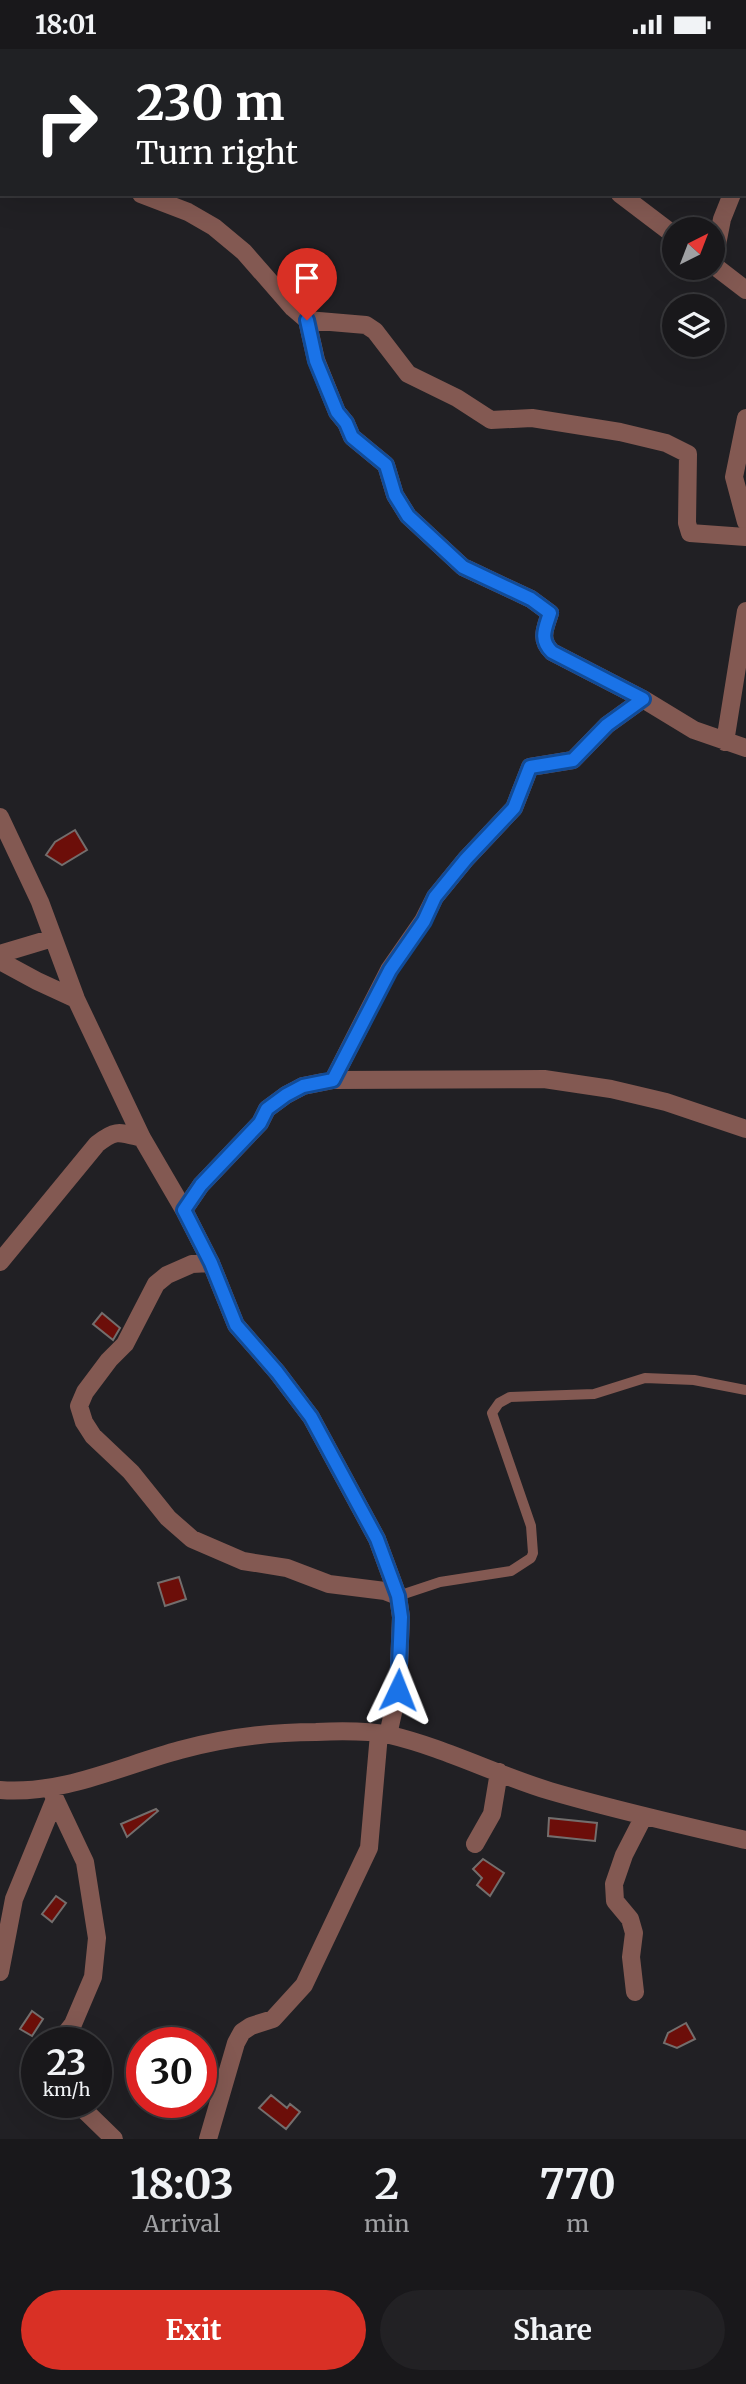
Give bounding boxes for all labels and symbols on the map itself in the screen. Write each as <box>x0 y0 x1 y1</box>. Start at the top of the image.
north arrow <box>662 217 724 280</box>
pin <box>277 248 337 320</box>
position arrow <box>361 1653 435 1727</box>
speed limit sign: 30 <box>126 2027 217 2118</box>

